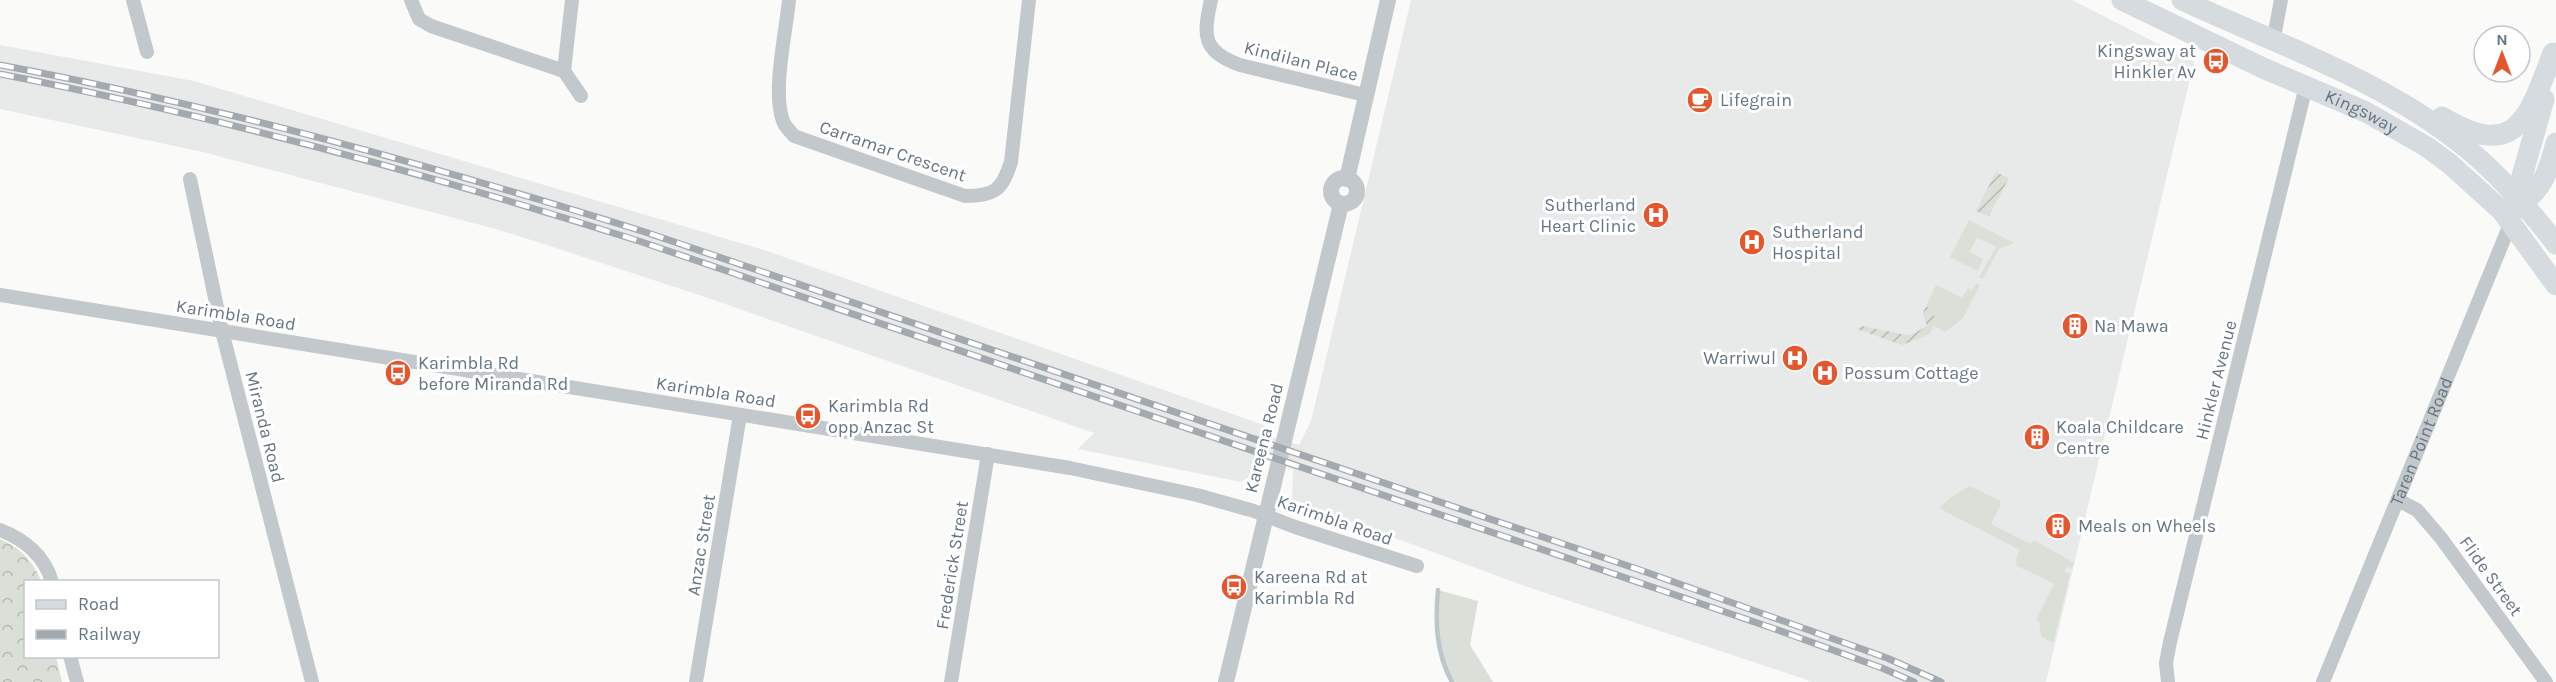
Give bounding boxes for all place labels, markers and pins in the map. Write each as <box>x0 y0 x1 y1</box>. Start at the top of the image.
place label: Kingsway at Hinkler Av <box>2097 40 2196 83</box>
bus stop icon: Kingsway at Hinkler Av <box>2201 46 2231 76</box>
cafe icon: Lifegrain <box>1685 85 1715 115</box>
place label: Lifegrain <box>1720 89 1792 111</box>
place label: Sutherland Heart Clinic <box>1540 194 1636 237</box>
hospital icon: Sutherland Heart Clinic <box>1641 200 1671 230</box>
place label: Sutherland Hospital <box>1772 221 1864 264</box>
hospital icon: Sutherland Hospital <box>1737 227 1767 257</box>
building icon: Na Mawa <box>2060 311 2090 341</box>
place label: Na Mawa <box>2094 315 2169 337</box>
hospital icon: Warriwul <box>1780 343 1810 373</box>
place label: Warriwul <box>1703 347 1776 369</box>
place label: Karimbla Rd before Miranda Rd <box>418 352 568 395</box>
bus stop icon: Karimbla Rd before Miranda Rd <box>383 358 413 388</box>
hospital icon: Possum Cottage <box>1810 358 1840 388</box>
place label: Possum Cottage <box>1844 362 1978 384</box>
place label: Karimbla Rd opp Anzac St <box>828 395 934 438</box>
bus stop icon: Karimbla Rd opp Anzac St <box>793 401 823 431</box>
place label: Koala Childcare Centre <box>2056 416 2184 459</box>
building icon: Koala Childcare Centre <box>2022 422 2052 452</box>
building icon: Meals on Wheels <box>2043 511 2073 541</box>
place label: Meals on Wheels <box>2078 515 2216 537</box>
place label: Kareena Rd at Karimbla Rd <box>1254 566 1368 609</box>
bus stop icon: Kareena Rd at Karimbla Rd <box>1219 572 1249 602</box>

